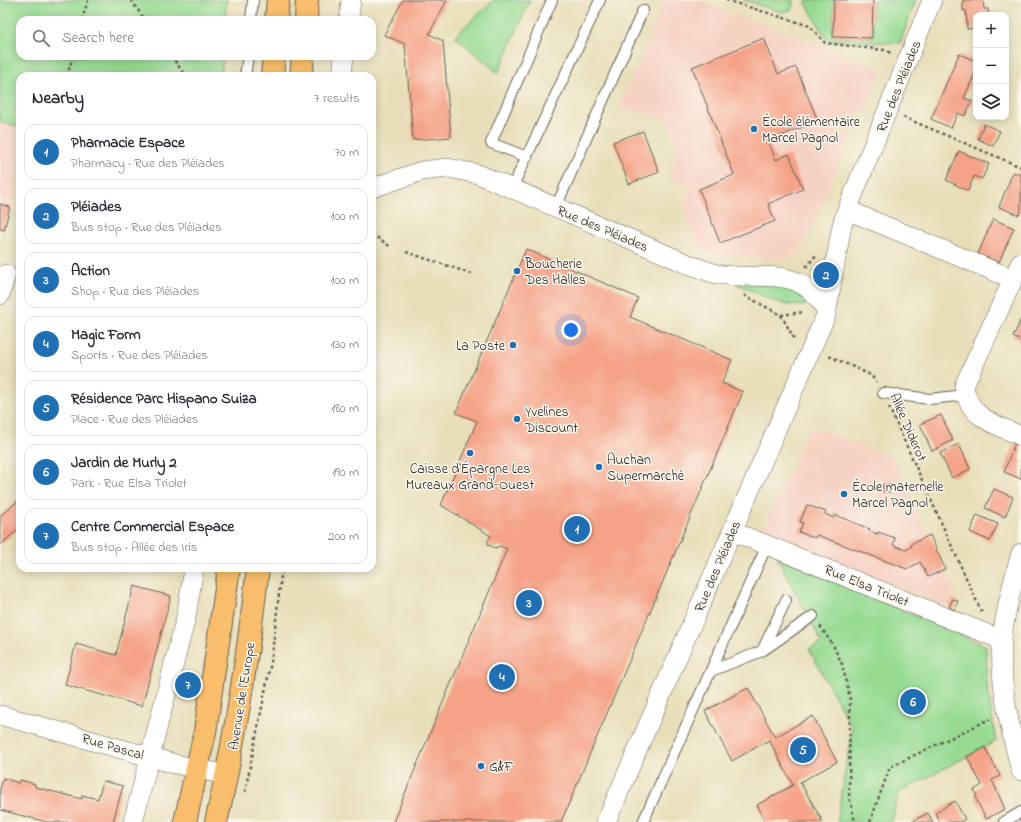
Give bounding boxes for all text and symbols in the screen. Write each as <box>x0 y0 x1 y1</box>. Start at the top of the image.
map controls <box>973 12 1009 120</box>
button: + <box>973 12 1009 48</box>
search box <box>16 16 376 60</box>
icon: search <box>30 27 52 49</box>
text: Search here <box>62 27 134 49</box>
street label: Rue des Pléiades <box>871 37 927 136</box>
button: − <box>973 48 1009 84</box>
button: layers <box>973 84 1009 120</box>
text: Nearby <box>32 86 84 111</box>
text: 7 results <box>314 89 360 108</box>
place label: École élémentaire Marcel Pagnol <box>762 112 861 150</box>
marker: École élémentaire Marcel Pagnol <box>749 124 759 134</box>
text: Pharmacie Espace <box>71 132 185 154</box>
text: 1 <box>44 143 48 162</box>
text: 70 m <box>335 143 359 162</box>
text: Pharmacy · Rue des Pléiades <box>71 154 225 173</box>
text: Pléiades <box>71 196 122 218</box>
street label: Rue des Pléiades <box>553 201 651 258</box>
text: 2 <box>43 207 49 226</box>
text: 100 m <box>330 207 359 226</box>
text: Bus stop · Rue des Pléiades <box>71 218 222 237</box>
place label: Boucherie Des Halles <box>524 254 586 291</box>
text: Action <box>71 260 110 282</box>
pin: 2 <box>813 260 839 290</box>
marker: Boucherie Des Halles <box>512 266 522 276</box>
text: 3 <box>43 271 49 290</box>
text: 100 m <box>330 271 359 290</box>
text: Shop · Rue des Pléiades <box>71 282 199 301</box>
your location <box>561 320 581 340</box>
text: Magic Form <box>71 324 141 346</box>
text: 4 <box>43 335 49 354</box>
text: 130 m <box>331 335 359 354</box>
place label: La Poste <box>456 336 506 357</box>
marker: La Poste <box>508 340 518 350</box>
text: Sports · Rue des Pléiades <box>71 346 208 365</box>
text: Résidence Parc Hispano Suiza <box>71 388 256 410</box>
street label: Allée Diderot <box>883 390 932 465</box>
text: 5 <box>42 399 50 418</box>
text: 180 m <box>331 399 359 418</box>
place label: Yvelines Discount <box>524 402 578 439</box>
text: Place · Rue des Pléiades <box>71 410 198 429</box>
marker: Yvelines Discount <box>512 414 522 424</box>
marker: Caisse d'Épargne Les Mureaux Grand-Ouest <box>465 448 475 458</box>
place label: Auchan Supermarché <box>607 450 685 487</box>
text: Jardin de Murly 2 <box>71 452 177 474</box>
place label: Caisse d'Épargne Les Mureaux Grand-Ouest <box>406 459 534 496</box>
marker: Auchan Supermarché <box>594 462 604 472</box>
text: 6 <box>43 463 49 482</box>
text: 190 m <box>332 463 359 482</box>
text: Park · Rue Elsa Triolet <box>71 474 187 493</box>
place label: École maternelle Marcel Pagnol <box>852 477 944 515</box>
marker: École maternelle Marcel Pagnol <box>839 489 849 499</box>
pin: 1 <box>564 514 590 544</box>
text: Centre Commercial Espace <box>71 516 234 538</box>
street label: Rue des Pléiades <box>690 518 747 616</box>
text: 7 <box>43 527 49 546</box>
text: 200 m <box>328 527 359 546</box>
text: Bus stop · Allée des Iris <box>71 538 197 557</box>
street label: Rue Elsa Triolet <box>821 560 912 613</box>
pin: 3 <box>516 588 542 618</box>
street label: Avenue de l'Europe <box>224 640 261 752</box>
pin: 4 <box>489 662 515 692</box>
pin: 7 <box>175 670 201 700</box>
pin: 6 <box>900 687 926 717</box>
street label: Rue Pascal <box>79 729 146 766</box>
pin: 5 <box>790 735 816 765</box>
place label: G&F <box>489 757 513 778</box>
marker: G&F <box>476 761 486 771</box>

